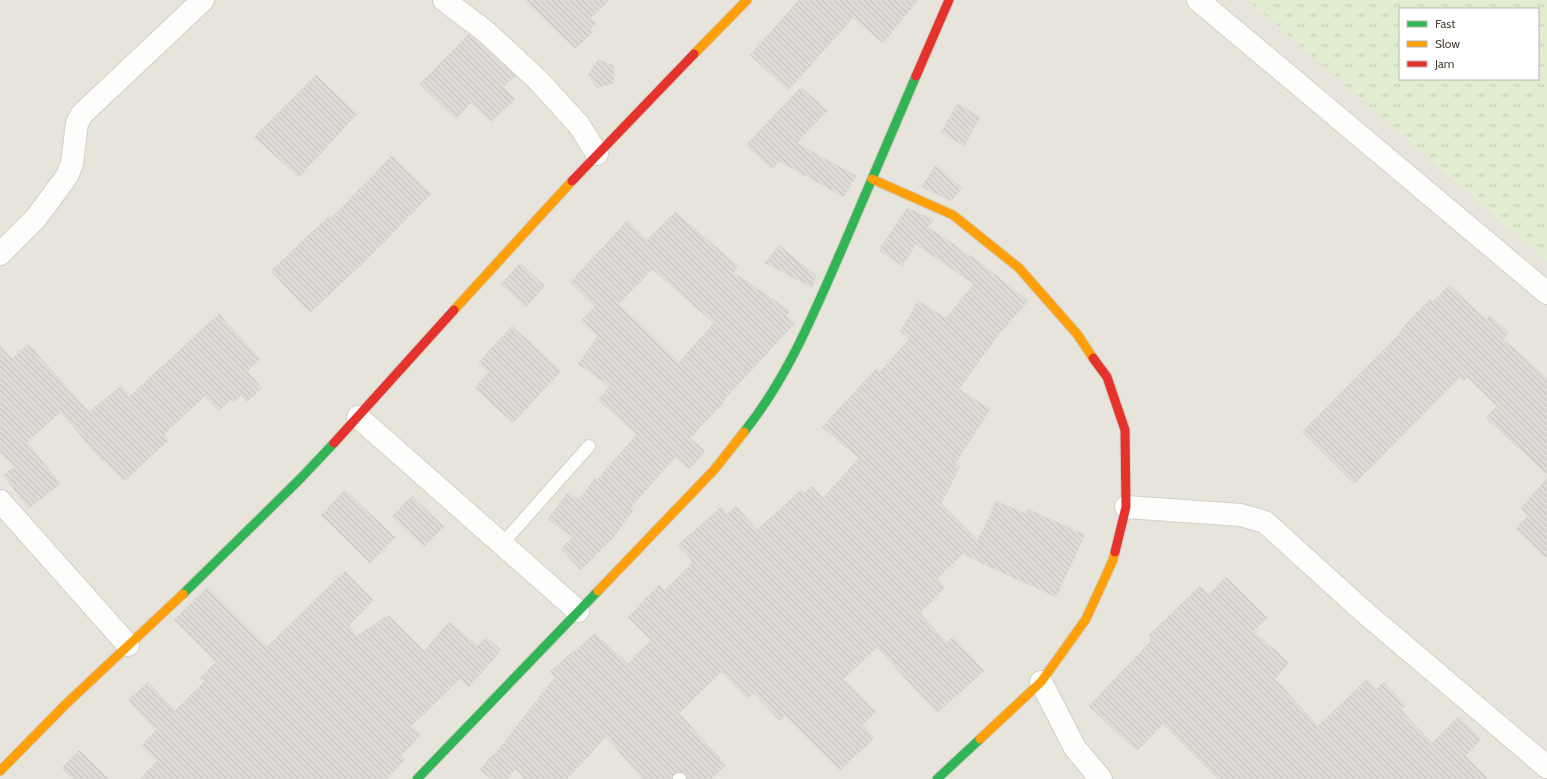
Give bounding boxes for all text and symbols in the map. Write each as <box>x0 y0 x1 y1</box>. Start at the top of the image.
legend <box>1399 8 1539 80</box>
text: Fast <box>1435 16 1455 31</box>
text: Slow <box>1435 36 1460 51</box>
text: Jam <box>1434 56 1454 71</box>

